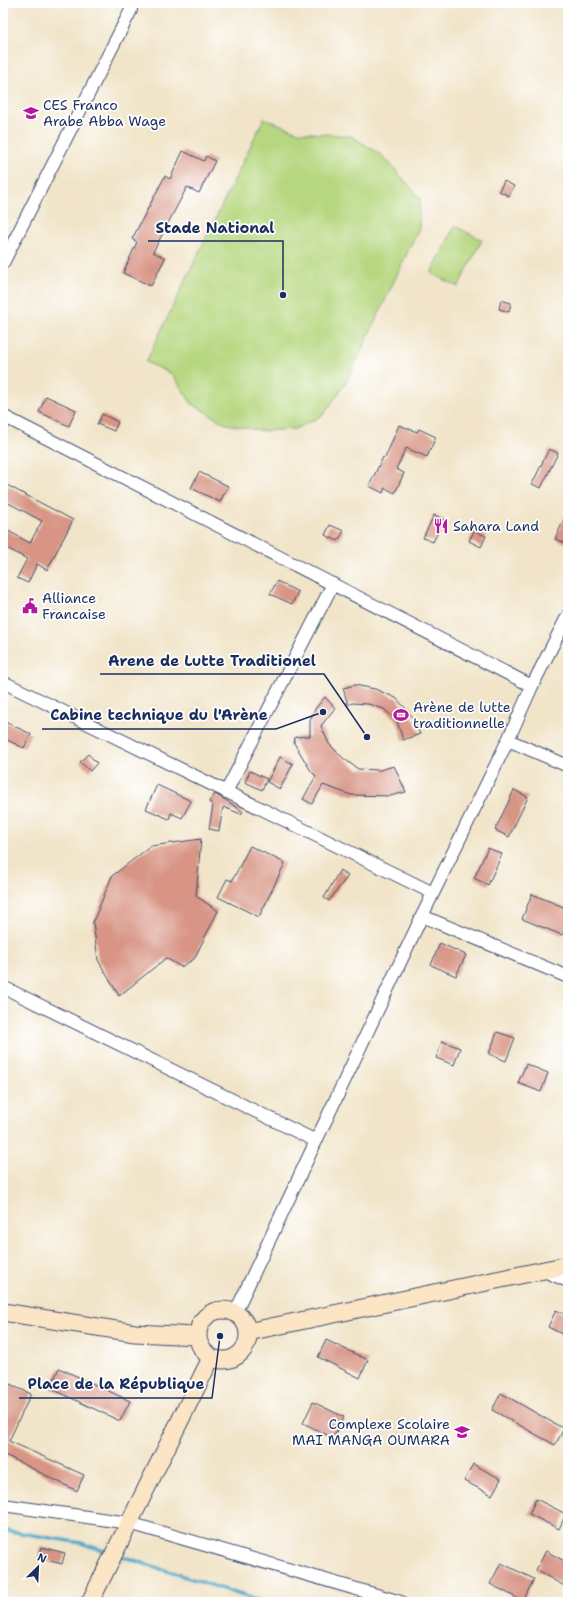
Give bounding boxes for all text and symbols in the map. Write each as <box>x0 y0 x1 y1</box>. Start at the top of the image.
place label: CES Franco Arabe Abba Wage <box>43 96 166 130</box>
school or university icon: CES Franco Arabe Abba Wage <box>22 104 40 122</box>
callout: Stade National <box>148 214 283 241</box>
text: Stade National <box>155 218 275 238</box>
restaurant icon: Sahara Land <box>432 517 450 535</box>
place label: Sahara Land <box>453 517 539 535</box>
place label: Alliance Francaise <box>42 589 106 623</box>
public building icon: Alliance Francaise <box>21 597 39 615</box>
callout: Arene de Lutte Traditionel <box>100 647 324 674</box>
text: Arene de Lutte Traditionel <box>108 651 316 671</box>
place label: Arène de lutte traditionnelle <box>413 698 511 732</box>
callout: Cabine technique du l'Arène <box>42 702 276 729</box>
text: Cabine technique du l'Arène <box>50 705 268 725</box>
sports icon: Arène de lutte traditionnelle <box>392 706 410 724</box>
callout: Place de la République <box>19 1371 212 1398</box>
text: Place de la République <box>28 1374 205 1394</box>
place label: Complexe Scolaire MAI MANGA OUMARA <box>292 1415 450 1449</box>
school or university icon: Complexe Scolaire MAI MANGA OUMARA <box>453 1423 471 1441</box>
north arrow <box>18 1547 58 1587</box>
text: N <box>35 1550 49 1567</box>

